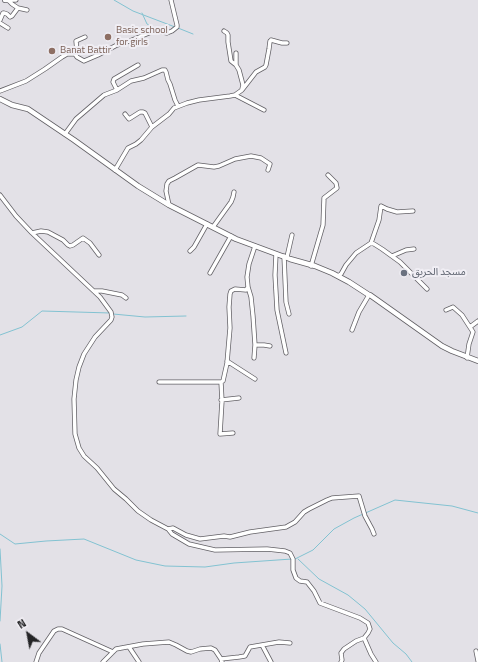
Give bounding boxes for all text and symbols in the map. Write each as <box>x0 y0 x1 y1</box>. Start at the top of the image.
place label: Basic school for girls <box>116 25 168 48</box>
marker: Basic school for girls <box>103 32 113 42</box>
place label: Banat Battir <box>60 45 111 57</box>
marker: Banat Battir <box>47 46 57 56</box>
place label: مسجد الحريق <box>412 267 466 279</box>
marker: مسجد الحريق <box>399 268 409 278</box>
north arrow <box>8 614 48 654</box>
text: N <box>14 615 29 633</box>

